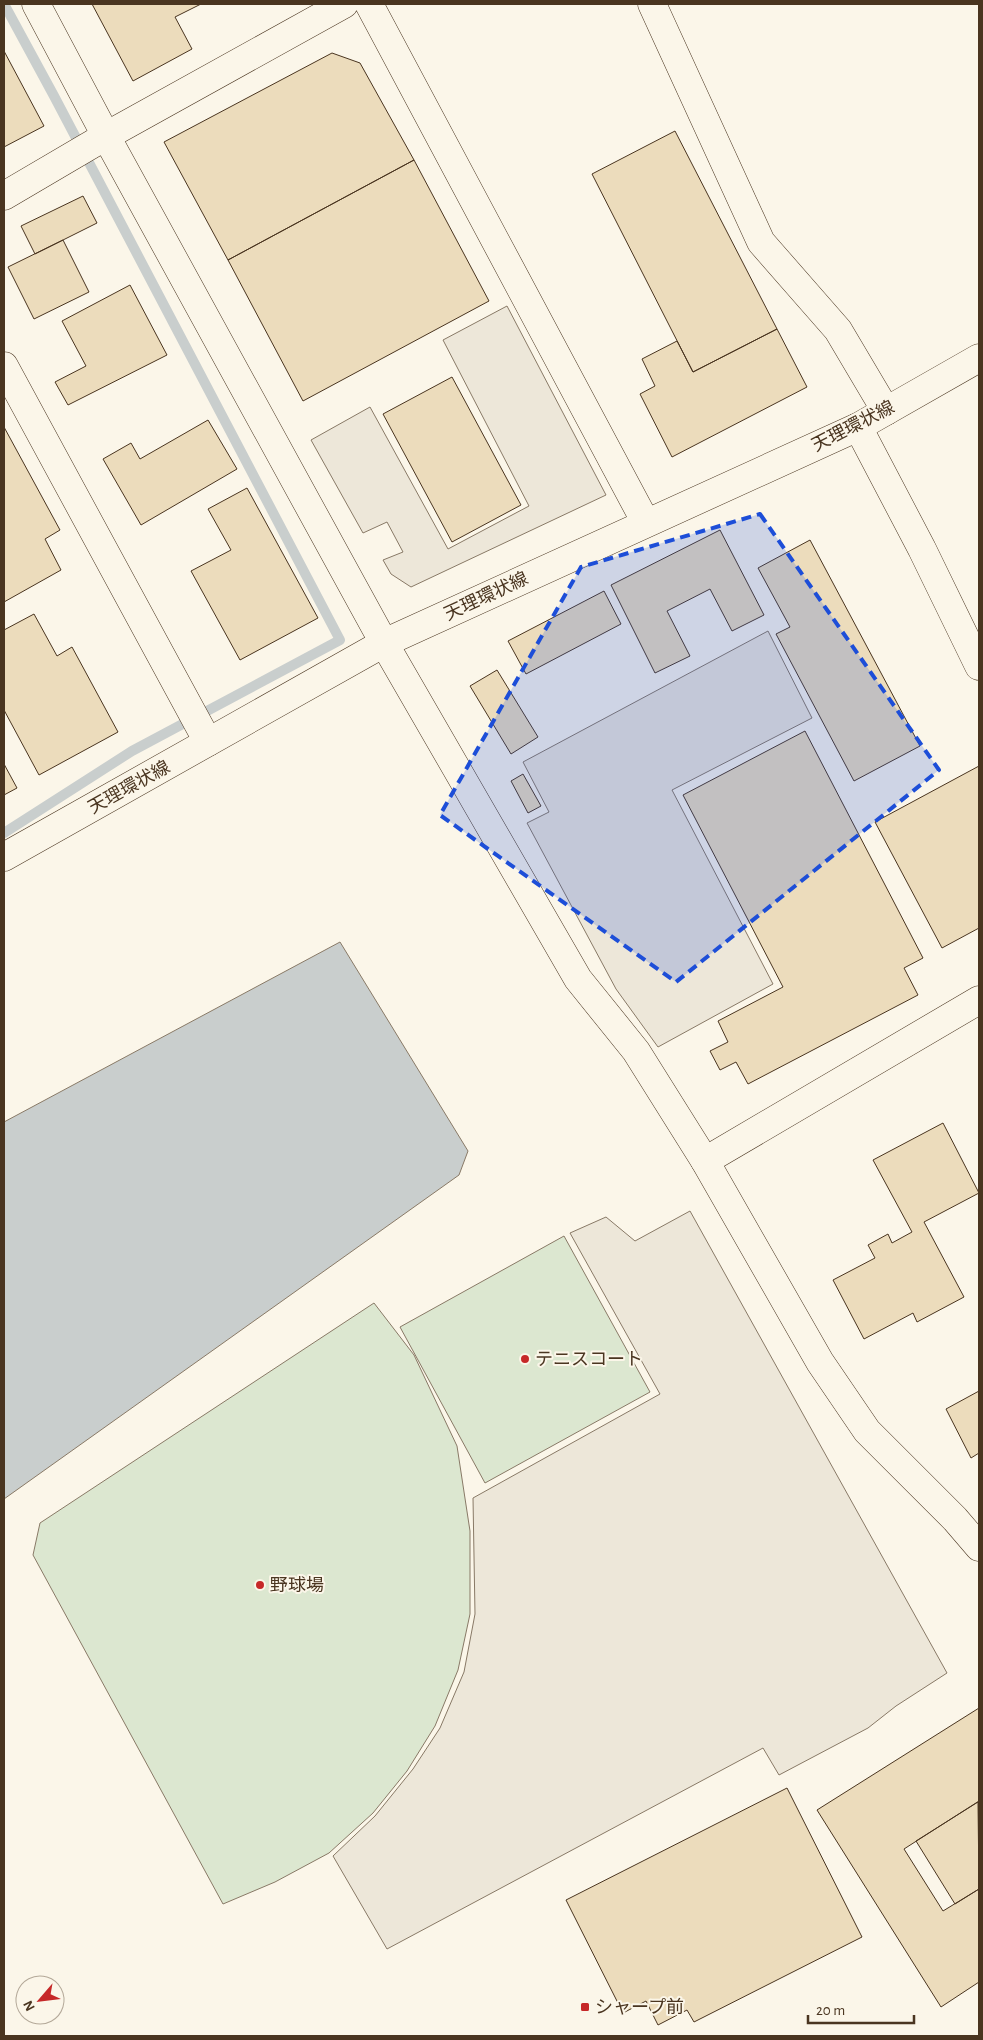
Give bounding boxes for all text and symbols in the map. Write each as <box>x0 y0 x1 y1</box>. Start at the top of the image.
street label: 天理環状線 <box>808 397 898 455</box>
street label: 天理環状線 <box>441 568 531 624</box>
street label: 天理環状線 <box>85 756 173 818</box>
place label: テニスコート <box>535 1351 643 1369</box>
marker: テニスコート <box>519 1353 531 1365</box>
place label: 野球場 <box>270 1576 324 1595</box>
marker: 野球場 <box>254 1579 266 1591</box>
north arrow <box>15 1975 65 2025</box>
scale bar <box>808 1992 914 2024</box>
place label: シャープ前 <box>595 1997 684 2017</box>
text: N <box>21 1998 38 2013</box>
marker: シャープ前 <box>579 2001 591 2013</box>
text: 20 m <box>816 2003 845 2018</box>

